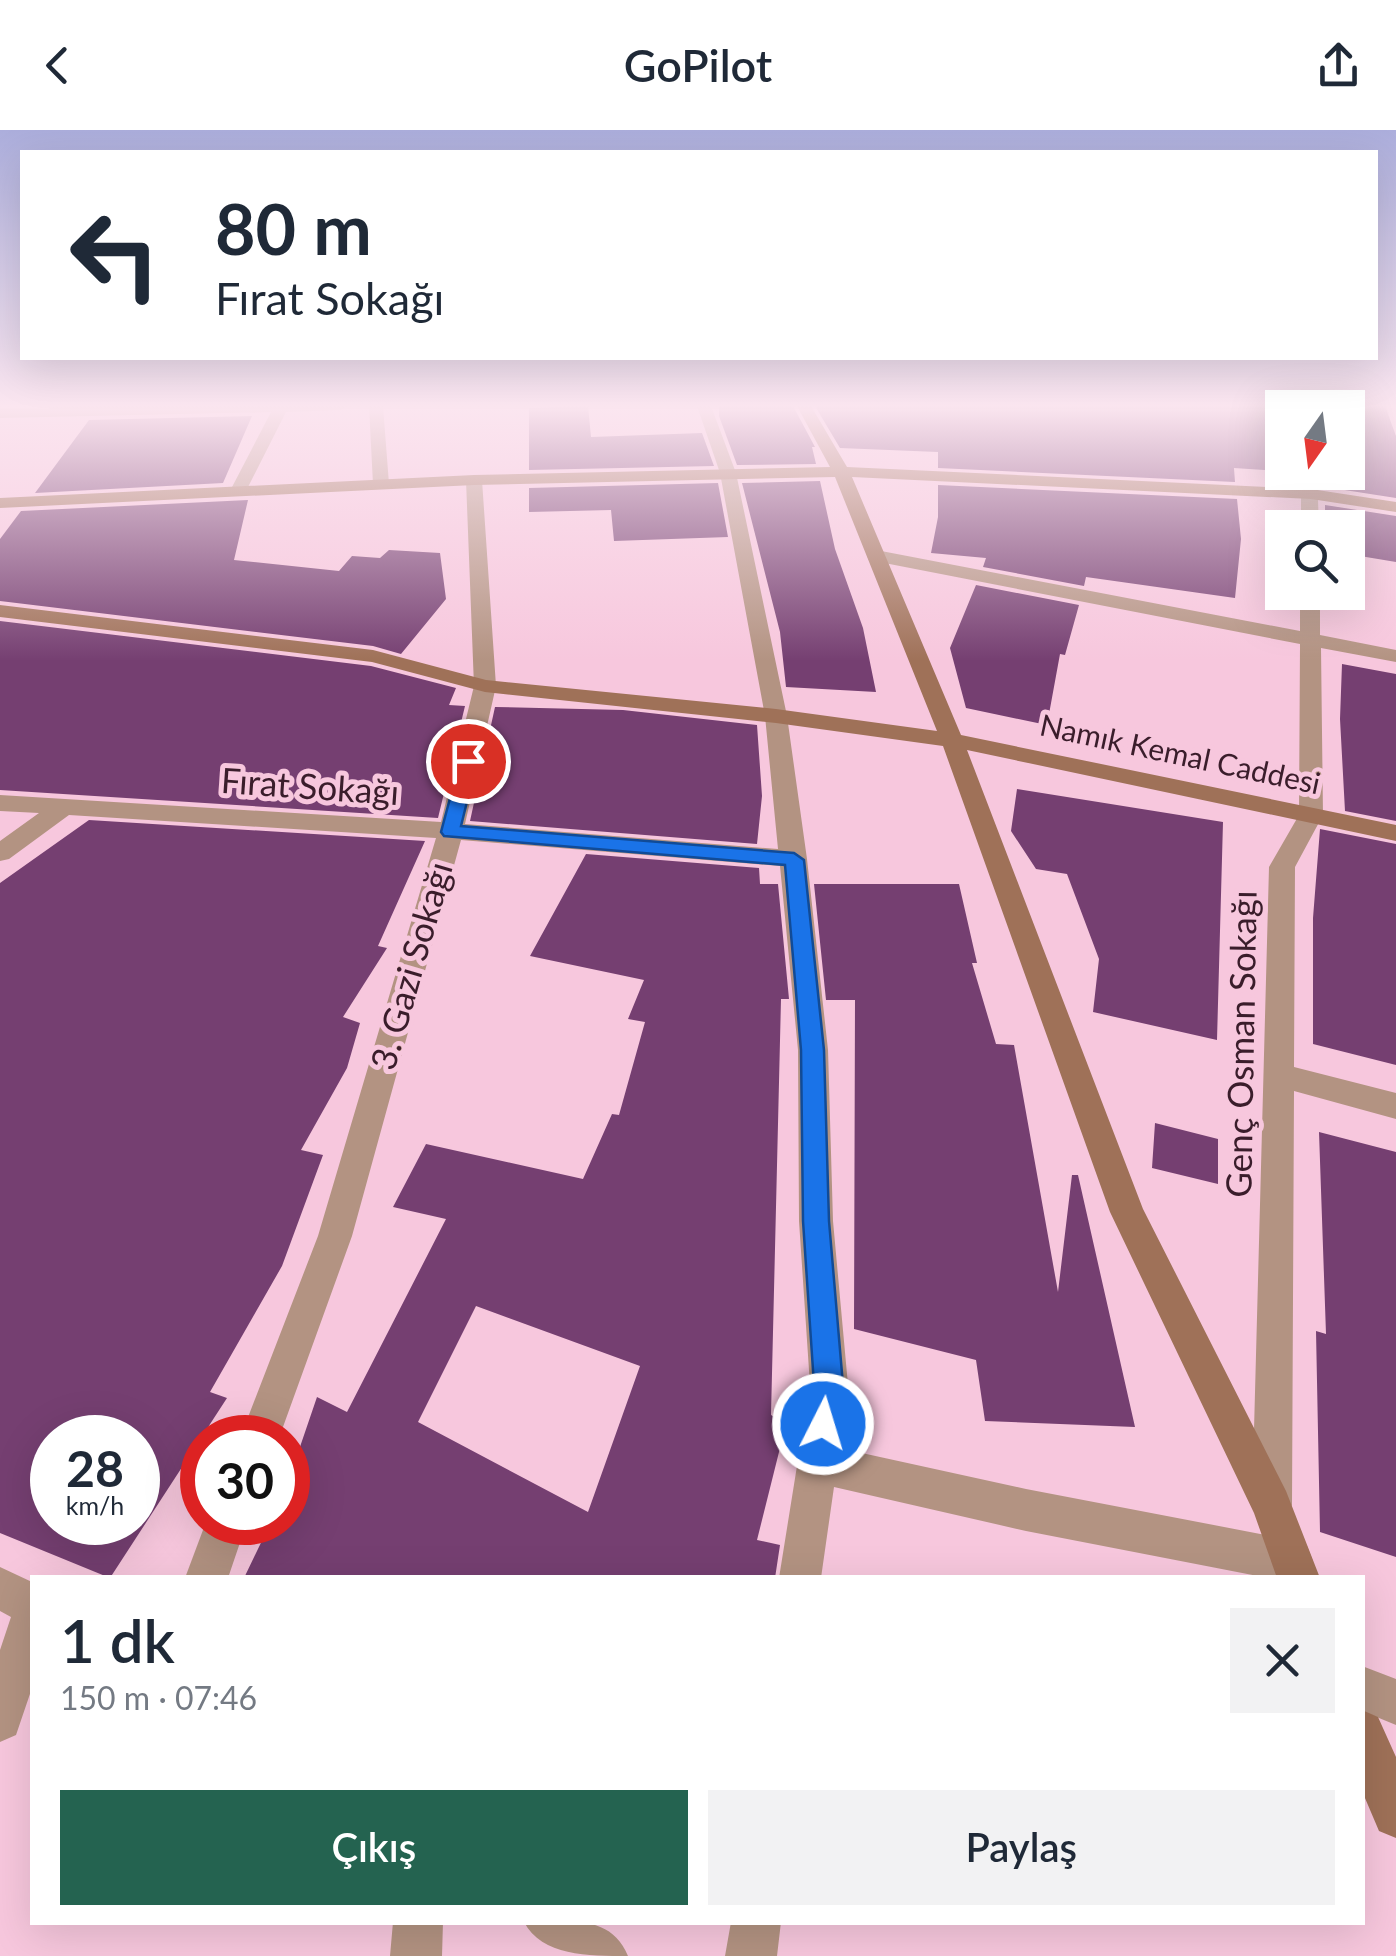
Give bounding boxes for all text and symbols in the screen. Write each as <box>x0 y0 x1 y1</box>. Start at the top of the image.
icon: back <box>30 38 85 93</box>
text: GoPilot <box>624 38 772 92</box>
icon: share <box>1311 38 1366 93</box>
text: 80 m <box>215 186 372 270</box>
icon: left <box>50 190 180 320</box>
text: Fırat Sokağı <box>215 271 444 325</box>
north arrow <box>1265 390 1365 490</box>
map controls <box>1265 390 1365 610</box>
button: search <box>1265 510 1365 610</box>
street label: Namık Kemal Caddesi <box>1037 706 1324 800</box>
pin <box>426 719 511 804</box>
icon: arrive <box>441 734 496 789</box>
street label: Fırat Sokağı <box>220 758 401 812</box>
street label: 3. Gazi Sokağı <box>360 857 460 1074</box>
street label: Genç Osman Sokağı <box>1216 890 1264 1198</box>
position arrow <box>771 1372 875 1476</box>
speed limit sign: 30 <box>180 1415 310 1545</box>
text: 28 <box>66 1438 124 1498</box>
text: km/h <box>66 1490 124 1520</box>
text: 1 dk <box>60 1604 175 1676</box>
button: close <box>1230 1608 1335 1713</box>
text: 150 m · 07:46 <box>60 1678 257 1717</box>
button: Çıkış <box>60 1790 688 1905</box>
button: Paylaş <box>708 1790 1335 1905</box>

